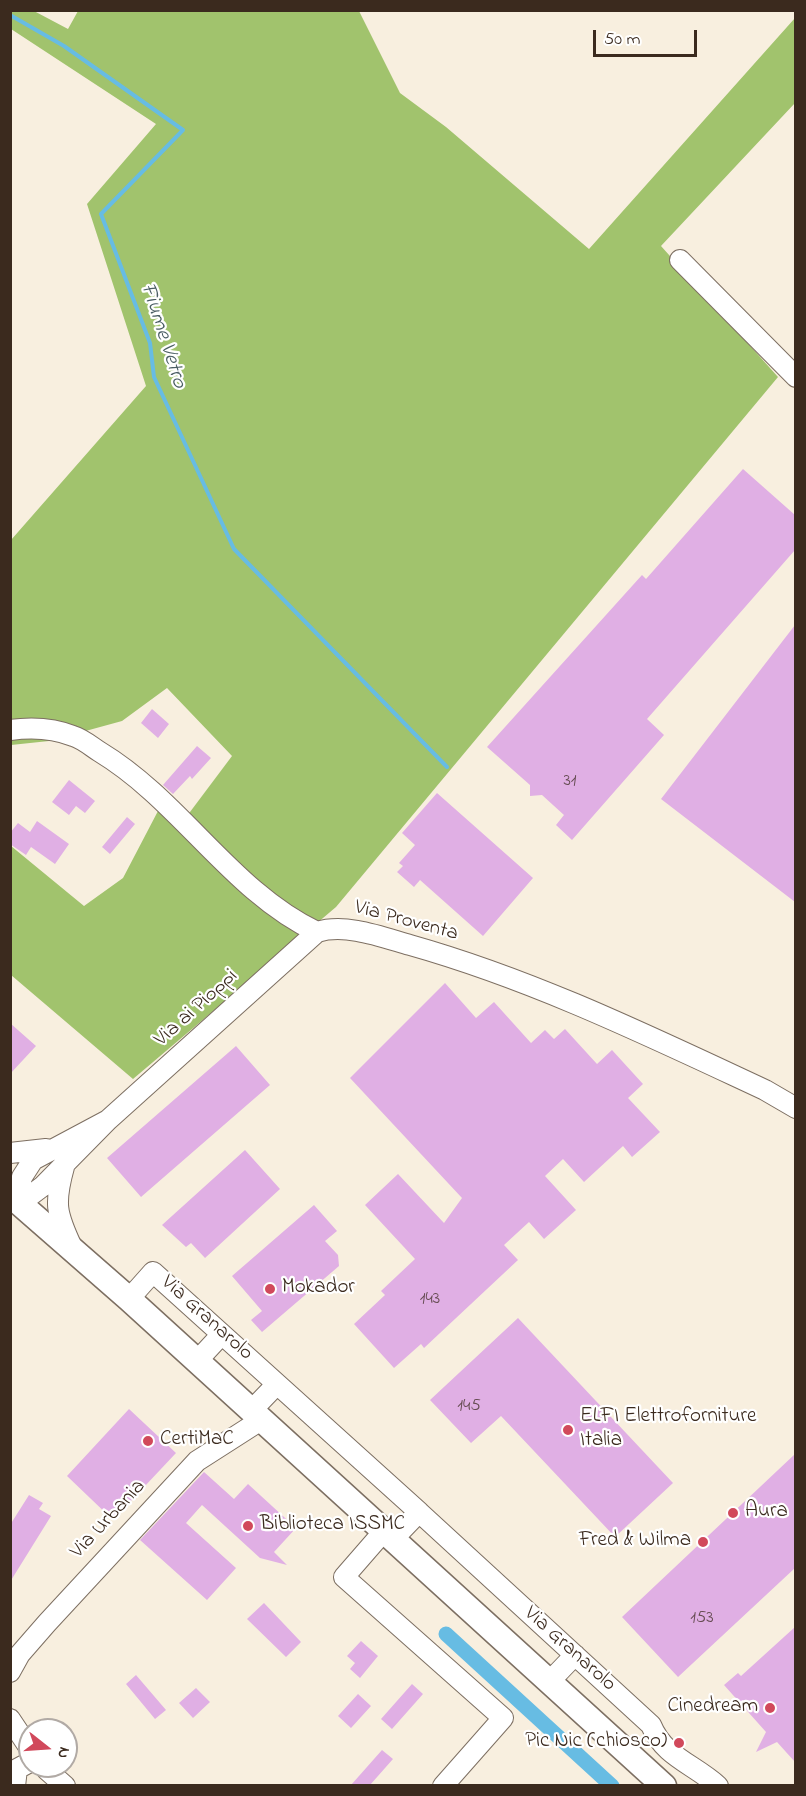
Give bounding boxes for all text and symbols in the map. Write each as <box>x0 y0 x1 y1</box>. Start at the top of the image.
scale bar <box>596 18 700 56</box>
text: 50 m <box>604 27 641 53</box>
water label: Fiume Vetro <box>133 280 191 392</box>
house number: 31 <box>563 771 577 793</box>
street label: Via Proventa <box>351 896 461 948</box>
street label: Via ai Pioppi <box>150 965 244 1053</box>
street label: Via Granarolo <box>155 1271 257 1367</box>
place label: Mokador <box>282 1276 355 1302</box>
marker: Mokador <box>263 1282 277 1296</box>
house number: 143 <box>420 1289 440 1311</box>
house number: 145 <box>457 1396 481 1418</box>
place label: ELFI Elettroforniture Italia <box>580 1405 756 1455</box>
marker: ELFI Elettroforniture Italia <box>561 1423 575 1437</box>
place label: CertiMaC <box>160 1428 234 1454</box>
marker: CertiMaC <box>141 1434 155 1448</box>
street label: Via Urbania <box>66 1475 152 1565</box>
place label: Aura <box>745 1500 788 1526</box>
marker: Aura <box>726 1506 740 1520</box>
place label: Biblioteca ISSMC <box>260 1513 405 1539</box>
marker: Biblioteca ISSMC <box>241 1519 255 1533</box>
place label: Fred & Wilma <box>579 1529 691 1555</box>
marker: Fred & Wilma <box>696 1535 710 1549</box>
street label: Via Granarolo <box>518 1602 620 1698</box>
house number: 153 <box>690 1608 714 1630</box>
place label: Cinedream <box>668 1695 758 1721</box>
marker: Cinedream <box>763 1701 777 1715</box>
north arrow <box>18 1718 78 1778</box>
place label: Pic Nic (chiosco) <box>525 1730 667 1756</box>
marker: Pic Nic (chiosco) <box>672 1736 686 1750</box>
text: N <box>50 1744 76 1761</box>

